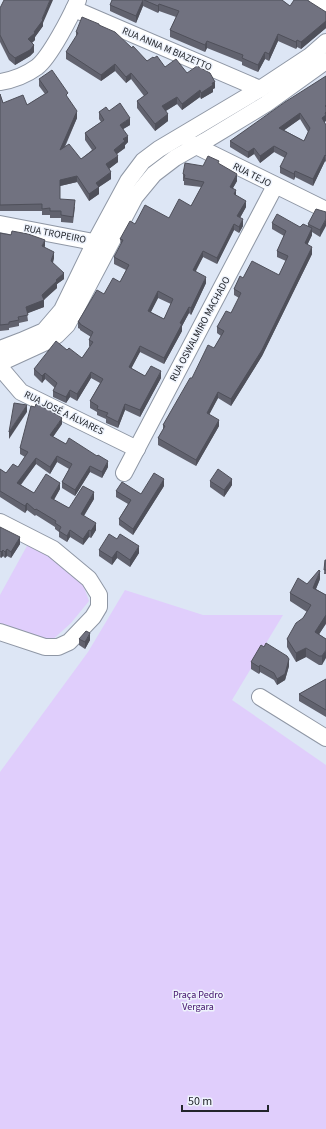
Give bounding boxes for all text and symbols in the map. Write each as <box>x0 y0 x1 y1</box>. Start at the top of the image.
street label: RUA ANNA M BIAZETTO <box>120 24 214 74</box>
street label: RUA TEJO <box>230 159 274 191</box>
street label: RUA TROPEIRO <box>23 221 88 247</box>
street label: RUA OSWALMIRO MACHADO <box>166 274 234 384</box>
street label: RUA JOSÉ A ÁLVARES <box>22 388 106 438</box>
park label: Praça Pedro Vergara <box>173 988 223 1014</box>
scale bar <box>182 1087 268 1113</box>
text: 50 m <box>188 1093 212 1110</box>

